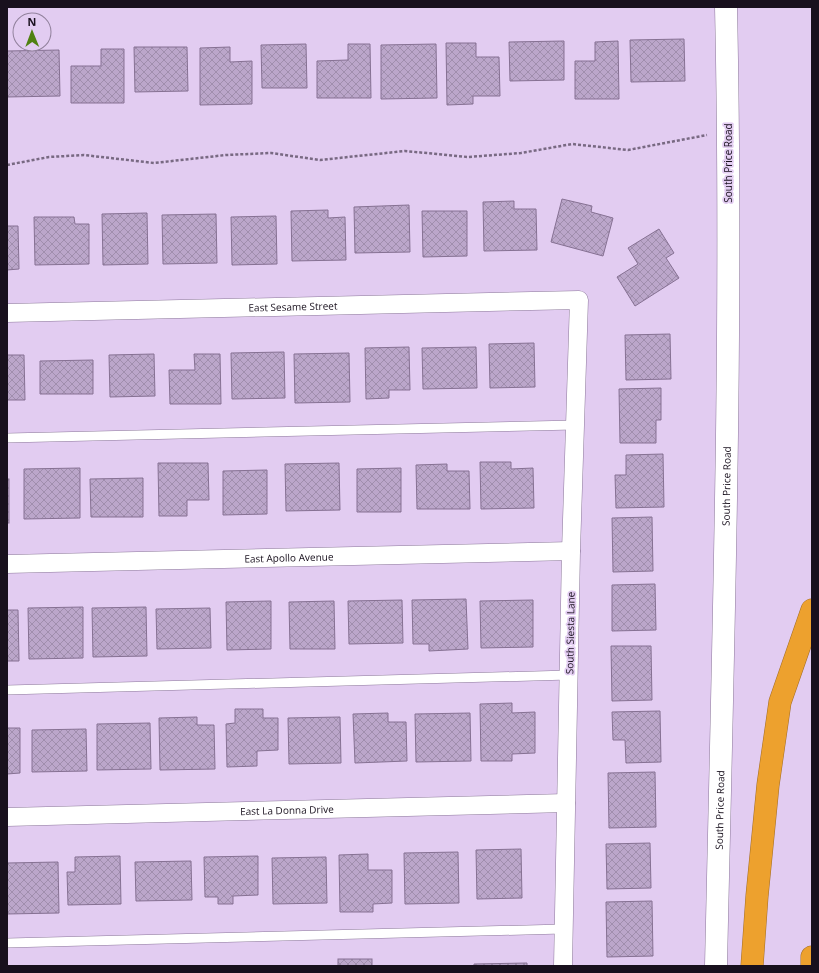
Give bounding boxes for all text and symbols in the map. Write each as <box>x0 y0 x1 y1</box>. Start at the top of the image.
north arrow <box>12 12 52 52</box>
text: N <box>27 14 36 29</box>
street label: South Price Road <box>721 123 735 203</box>
street label: East Sesame Street <box>248 298 338 315</box>
street label: South Price Road <box>719 446 734 526</box>
street label: East Apollo Avenue <box>244 549 334 566</box>
street label: South Siesta Lane <box>562 591 578 674</box>
street label: South Price Road <box>712 770 727 850</box>
street label: East La Donna Drive <box>240 802 334 818</box>

